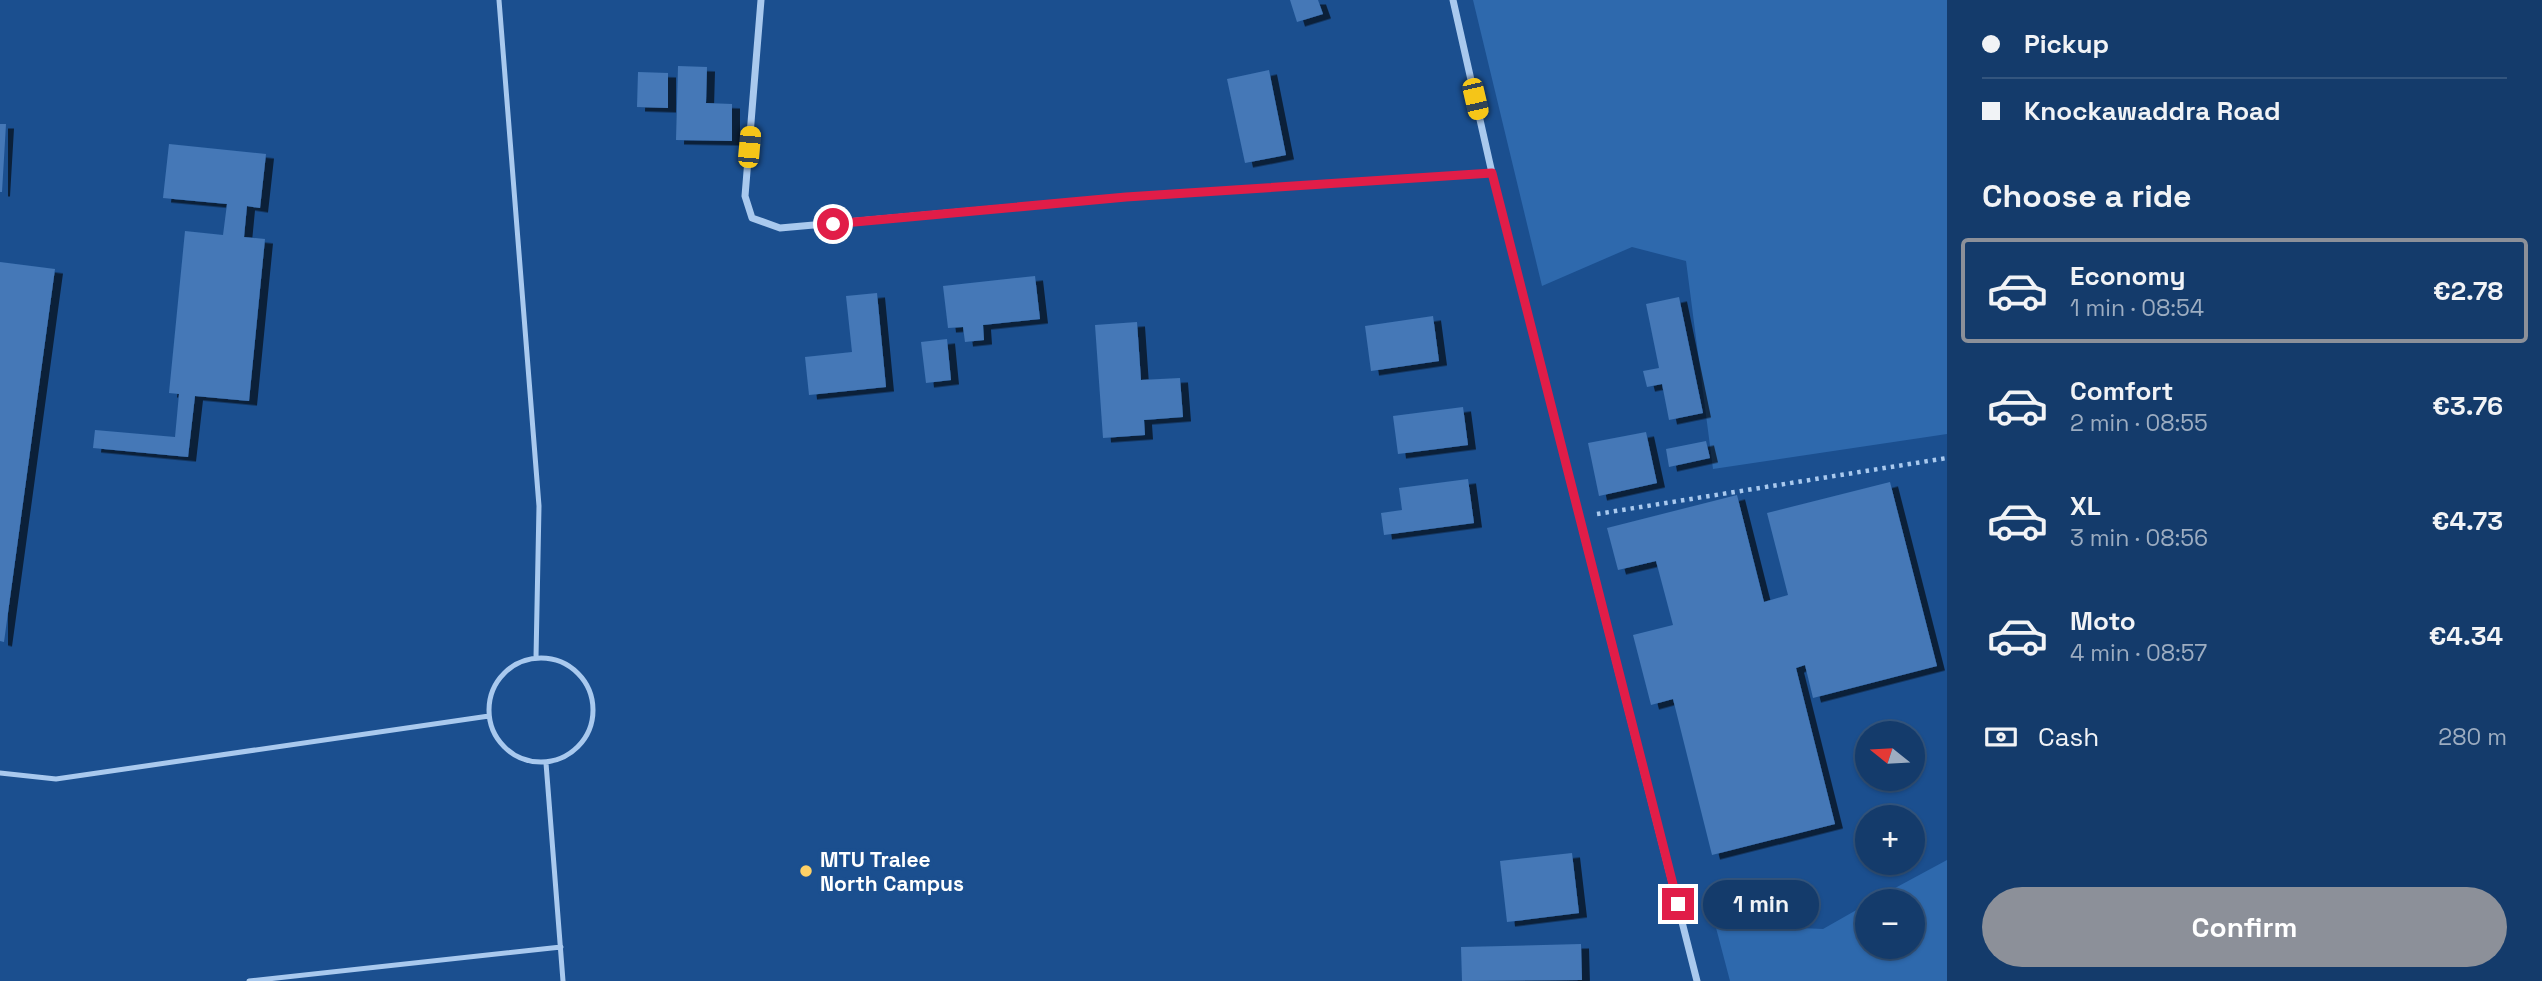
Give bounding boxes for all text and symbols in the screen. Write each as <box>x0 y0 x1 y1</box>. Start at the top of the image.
text: Pickup <box>2024 27 2109 61</box>
car <box>1461 76 1490 122</box>
text: Knockawaddra Road <box>2024 94 2280 128</box>
car <box>737 125 762 169</box>
text: Choose a ride <box>1982 176 2192 216</box>
route start <box>817 208 849 240</box>
icon: car <box>1986 259 2049 322</box>
text: Economy <box>2070 259 2186 293</box>
text: €2.78 <box>2433 274 2503 308</box>
text: 1 min · 08:54 <box>2070 293 2204 323</box>
icon: car <box>1986 374 2049 437</box>
text: Comfort <box>2070 374 2173 408</box>
text: €3.76 <box>2432 389 2503 423</box>
text: 2 min · 08:55 <box>2070 408 2208 438</box>
icon: car <box>1986 489 2049 552</box>
text: XL <box>2070 489 2101 523</box>
text: €4.73 <box>2432 504 2503 538</box>
text: 3 min · 08:56 <box>2070 523 2208 553</box>
icon: car <box>1986 604 2049 667</box>
text: Moto <box>2070 604 2136 638</box>
text: €4.34 <box>2429 619 2503 653</box>
text: 4 min · 08:57 <box>2070 638 2207 668</box>
icon: cash <box>1982 718 2020 756</box>
text: Cash <box>2038 720 2099 754</box>
north arrow <box>1855 721 1925 791</box>
map controls <box>1855 721 1925 959</box>
text: 280 m <box>2438 722 2507 752</box>
button: + <box>1855 805 1925 875</box>
place label: MTU Tralee North Campus <box>820 846 964 897</box>
marker: MTU Tralee North Campus <box>798 863 814 879</box>
callout: 1 min <box>1702 880 1818 928</box>
button: Confirm <box>1982 887 2507 967</box>
route end <box>1662 888 1694 920</box>
text: 1 min <box>1733 889 1789 919</box>
button: − <box>1855 889 1925 959</box>

